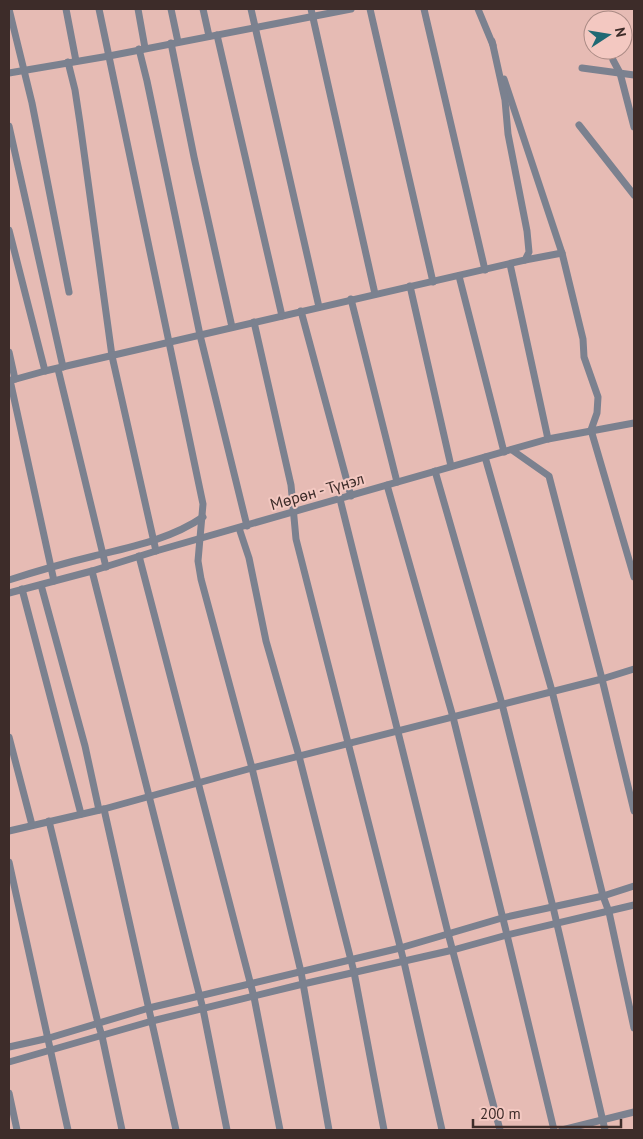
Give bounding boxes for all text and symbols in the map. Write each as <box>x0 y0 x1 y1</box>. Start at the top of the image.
north arrow <box>583 10 633 60</box>
text: N <box>611 26 630 39</box>
street label: Мөрөн - Түнэл <box>268 468 366 514</box>
scale bar <box>473 1096 620 1128</box>
text: 200 m <box>480 1104 521 1123</box>

